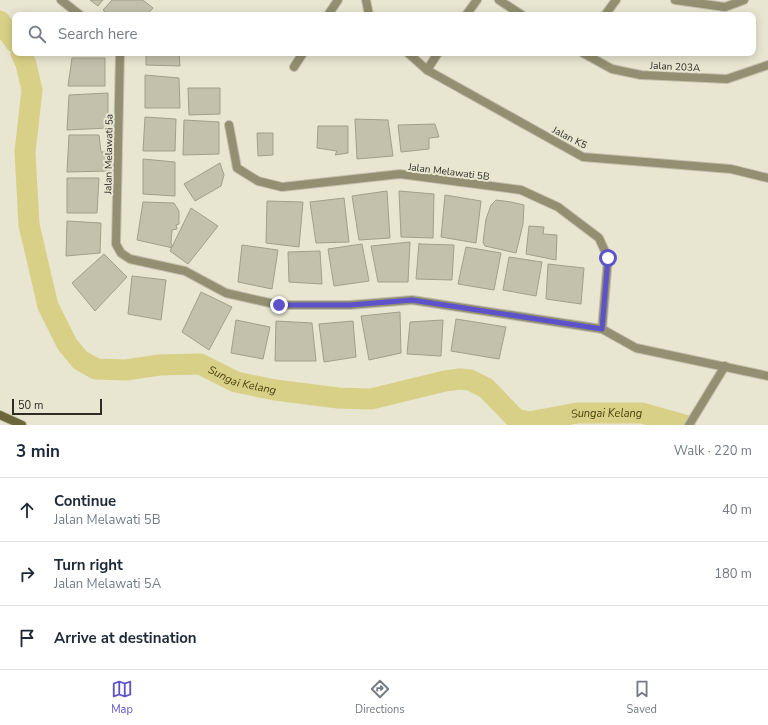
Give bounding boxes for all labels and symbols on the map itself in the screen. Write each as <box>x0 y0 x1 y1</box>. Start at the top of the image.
street label: Jalan 203A <box>648 59 701 75</box>
street label: Jalan Melawati 5a <box>101 114 117 195</box>
street label: Jalan K5 <box>549 123 589 153</box>
street label: Jalan Melawati 5B <box>406 160 491 184</box>
route start <box>599 249 617 267</box>
route end <box>270 296 288 314</box>
water label: Sungai Kelang <box>205 362 278 398</box>
scale bar <box>12 397 102 416</box>
water label: Sungai Kelang <box>570 406 643 422</box>

